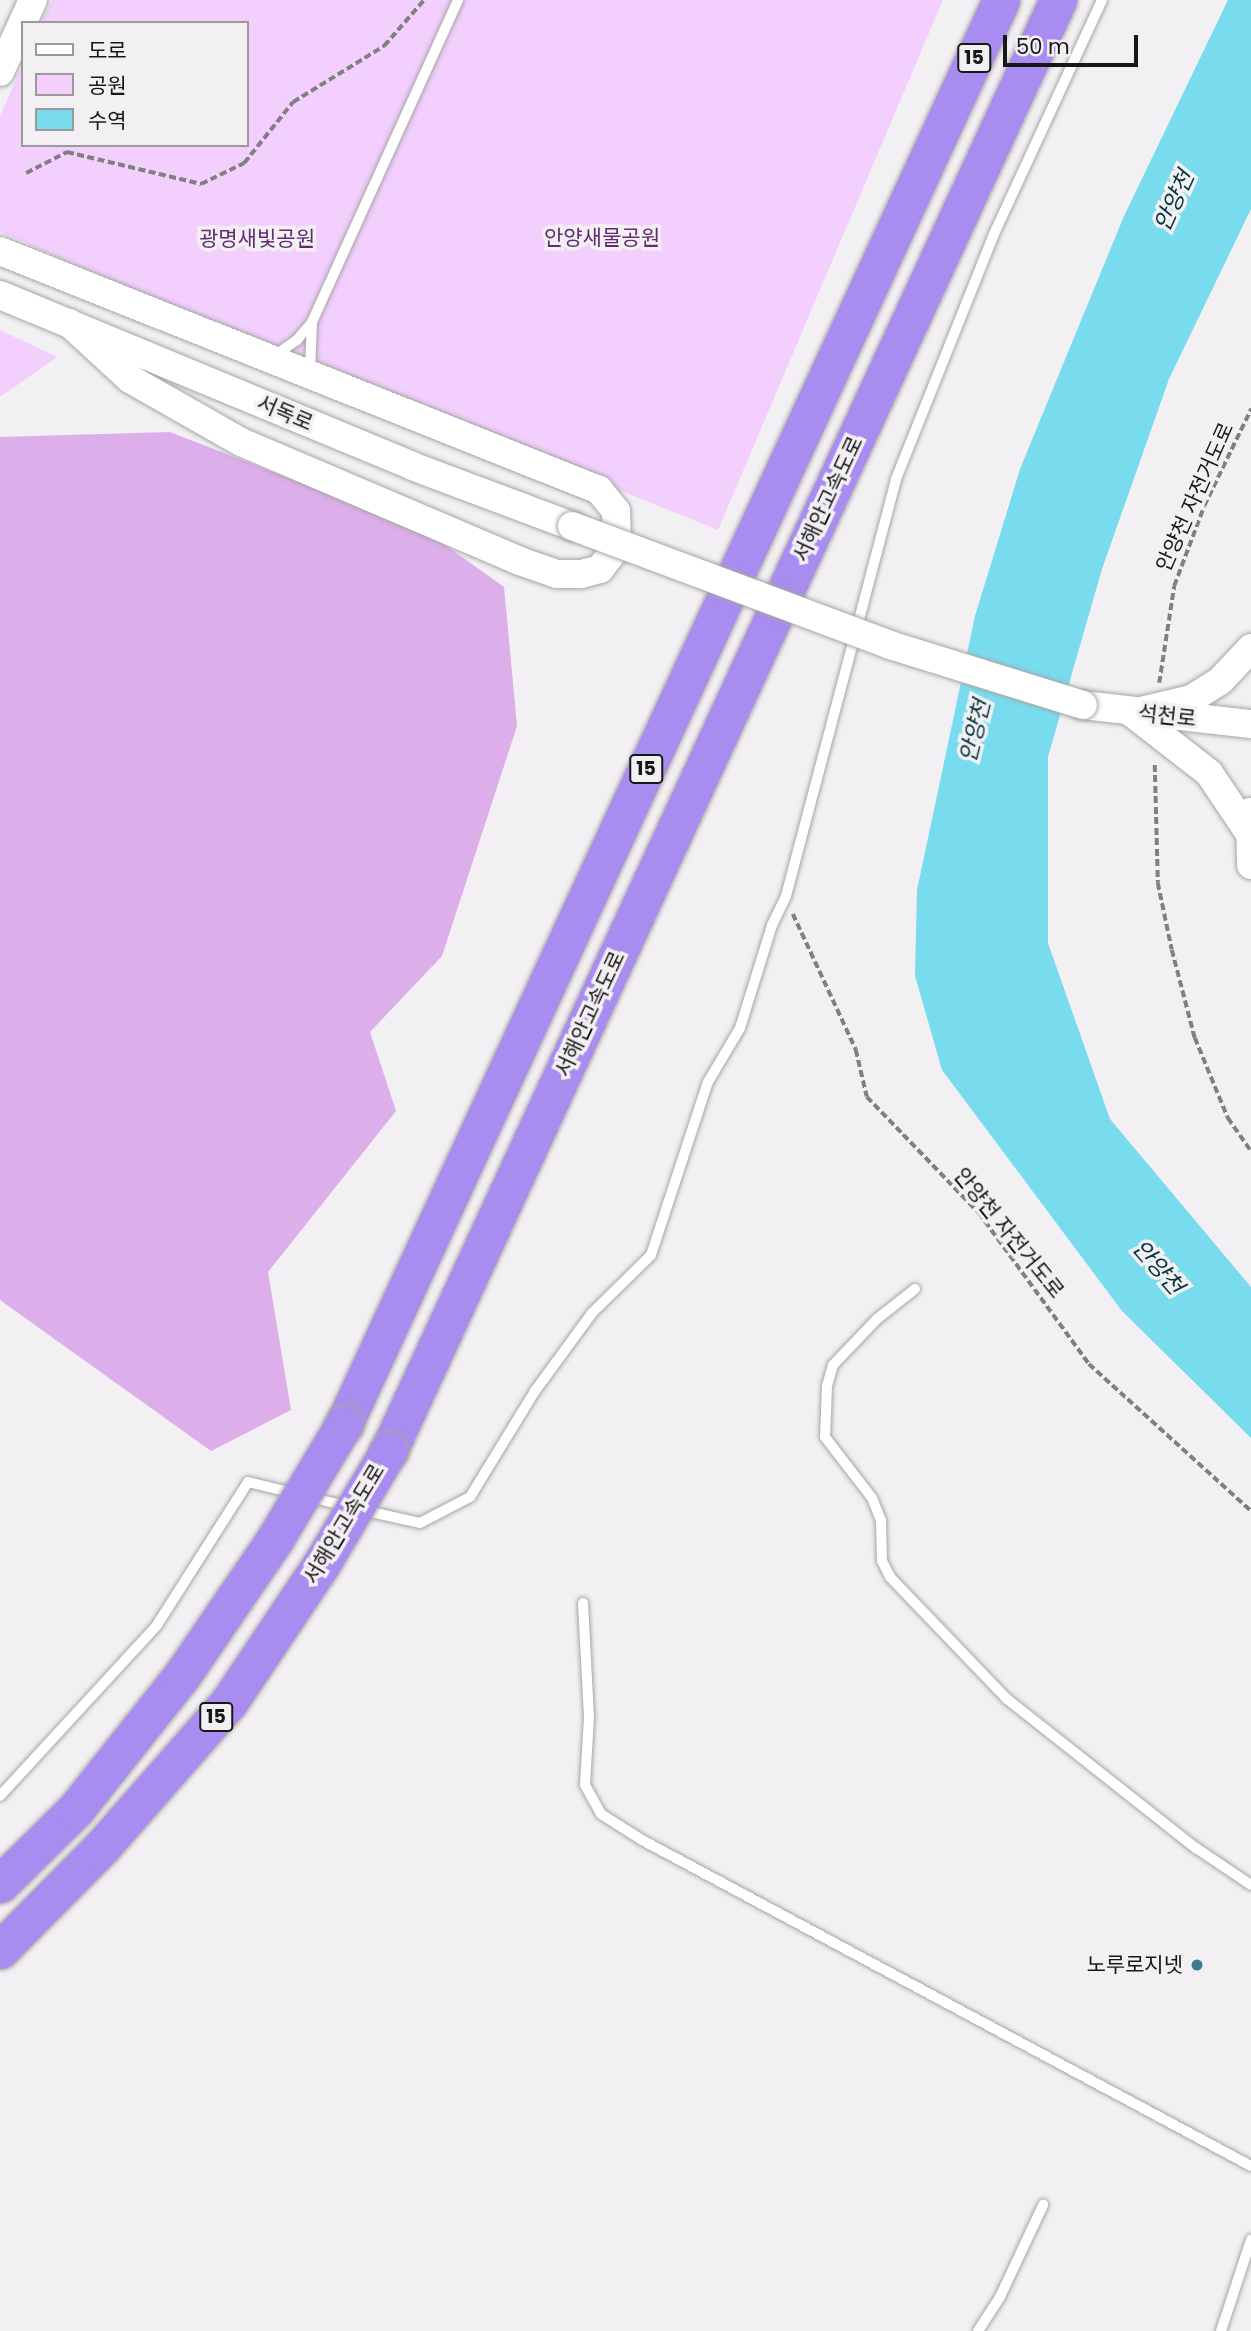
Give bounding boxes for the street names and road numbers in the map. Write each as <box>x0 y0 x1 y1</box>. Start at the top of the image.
road number: 15 <box>956 43 992 74</box>
street label: 서독로 <box>253 390 317 436</box>
street label: 안양천 자전거도로 <box>1151 419 1239 575</box>
street label: 서해안고속도로 <box>788 432 868 566</box>
street label: 석천로 <box>1137 700 1197 732</box>
road number: 15 <box>628 754 664 784</box>
street label: 서해안고속도로 <box>550 947 630 1081</box>
street label: 안양천 자전거도로 <box>949 1163 1069 1303</box>
street label: 서해안고속도로 <box>298 1460 390 1588</box>
road number: 15 <box>198 1702 234 1732</box>

